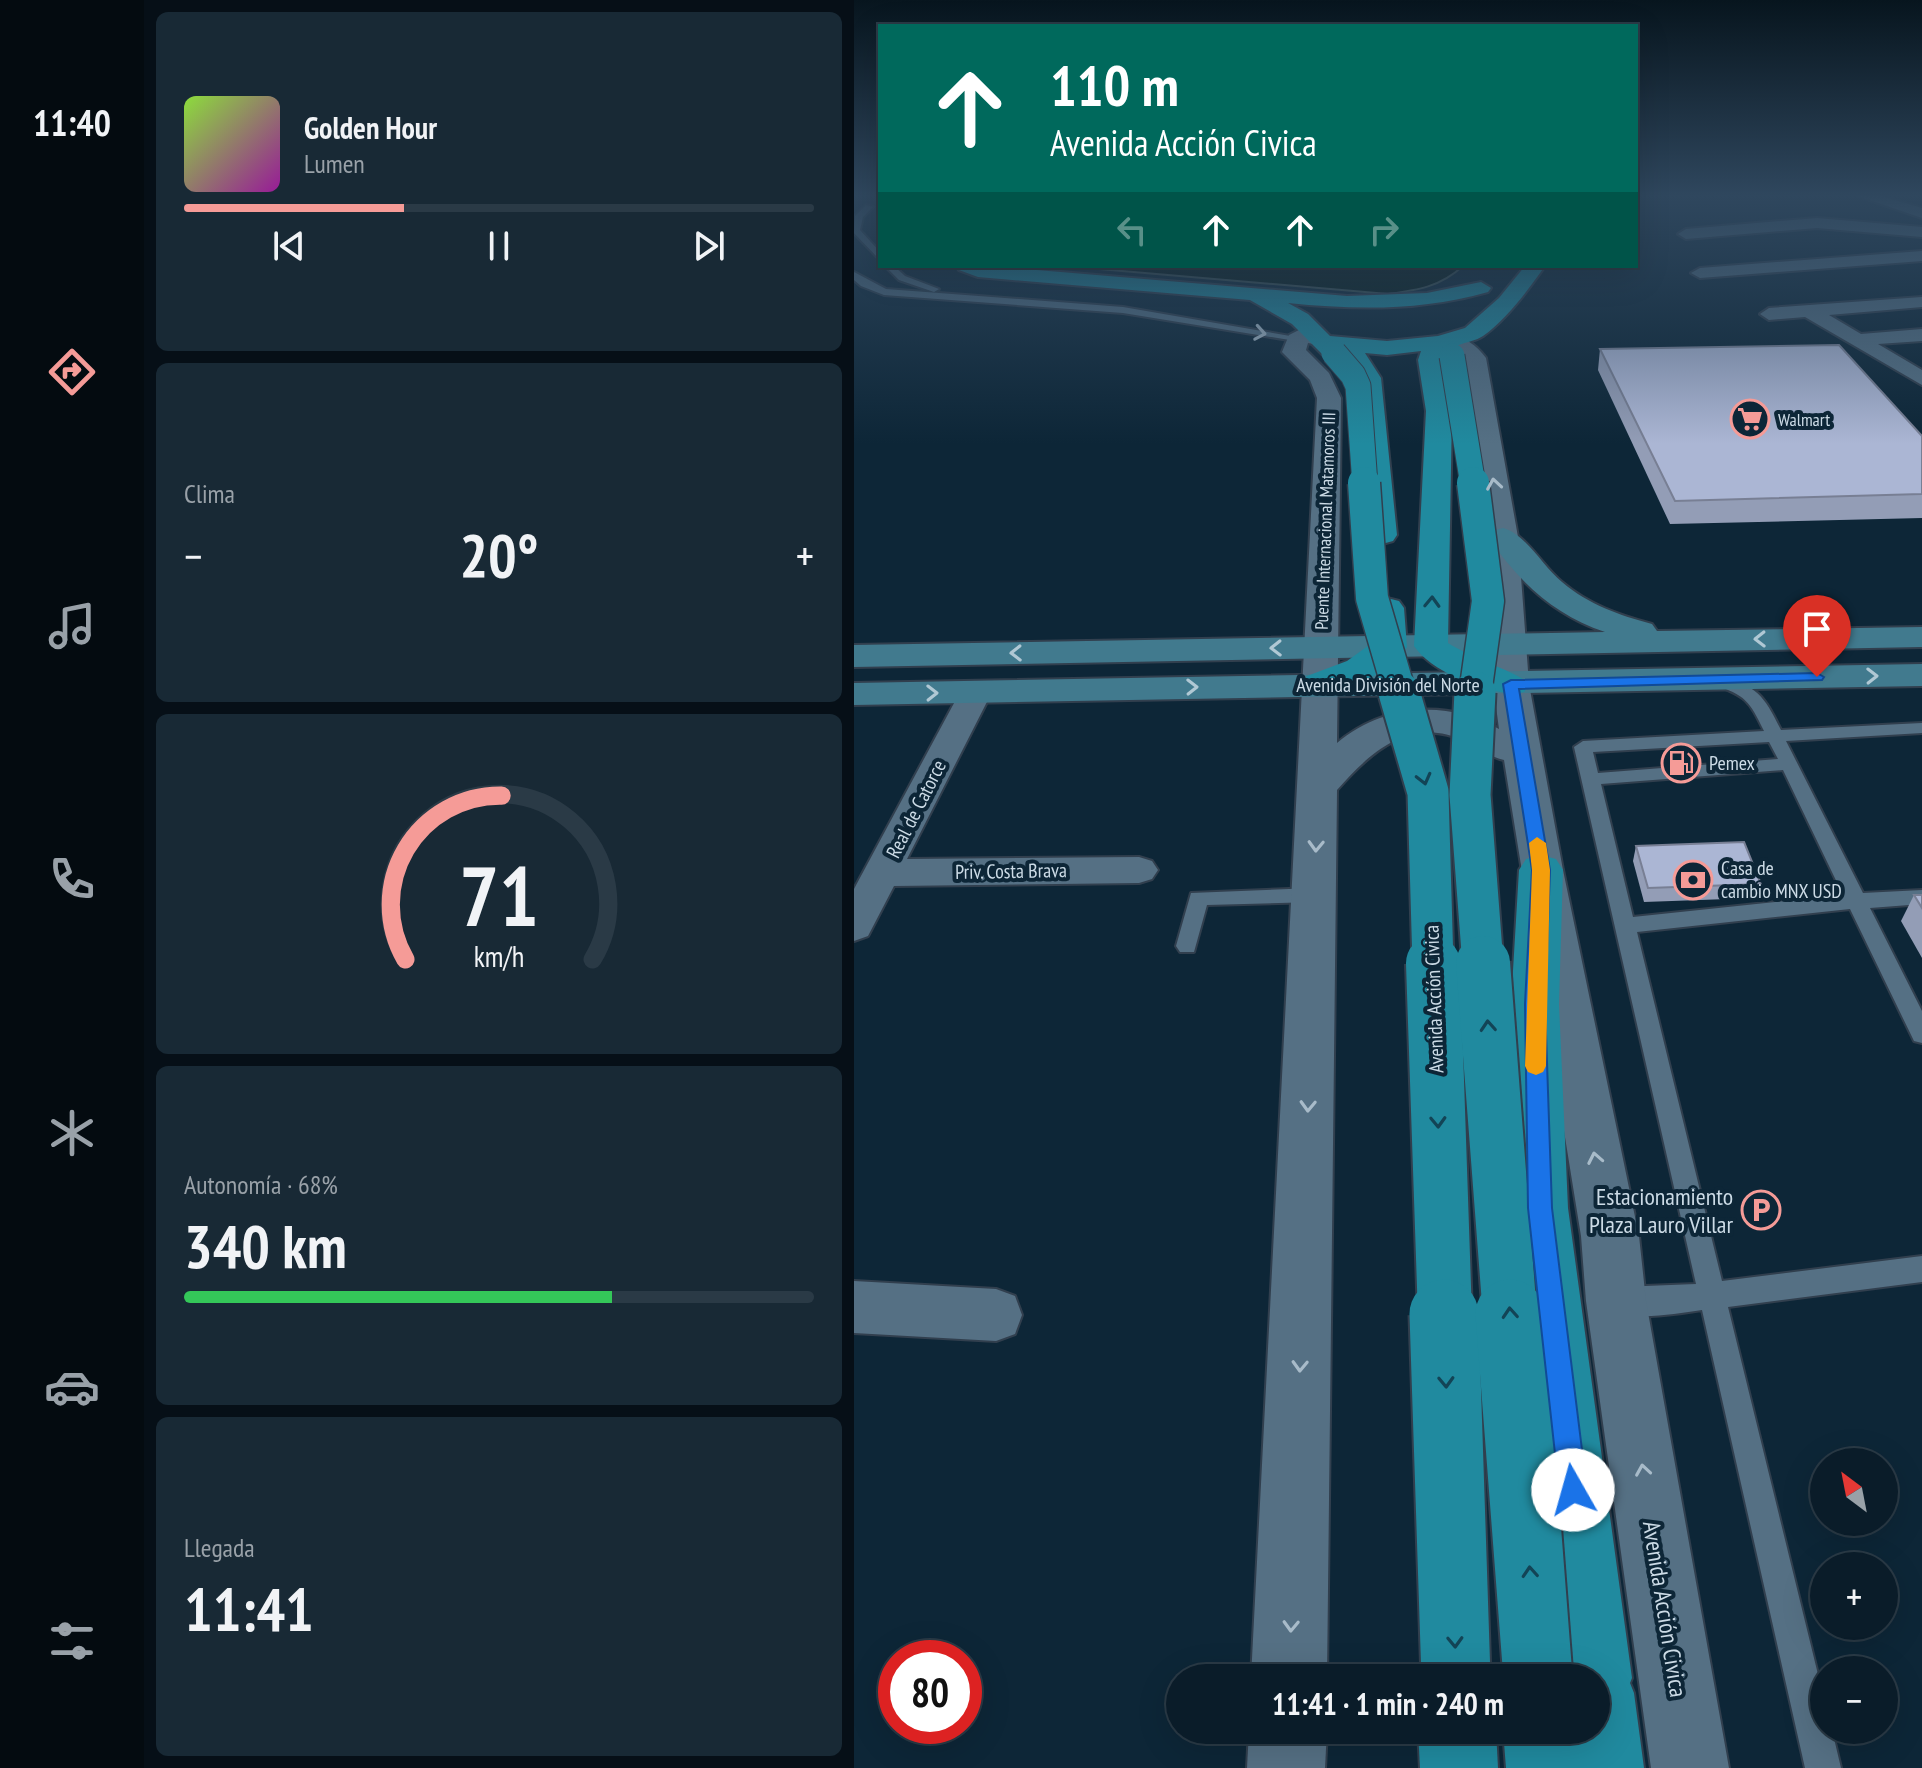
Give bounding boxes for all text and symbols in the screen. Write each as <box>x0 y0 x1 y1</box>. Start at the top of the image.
text: 110 m <box>1050 49 1179 121</box>
icon: ahead <box>918 56 1022 160</box>
text: 11:40 <box>33 99 111 146</box>
text: Golden Hour <box>304 108 437 147</box>
text: Avenida Acción Civica <box>1050 119 1317 166</box>
text: Lumen <box>304 147 365 180</box>
icon: left <box>1110 208 1154 252</box>
icon: ahead <box>1194 208 1238 252</box>
icon: ahead <box>1278 208 1322 252</box>
icon: right <box>1362 208 1406 252</box>
icon: previous <box>267 224 311 268</box>
icon: pause <box>477 224 521 268</box>
icon: next <box>687 224 731 268</box>
one-way arrow <box>1253 324 1267 341</box>
icon: directions <box>44 344 100 400</box>
supermarket icon: Walmart <box>1729 398 1771 440</box>
place label: Walmart <box>1778 408 1830 431</box>
street label: Puente Internacional Matamoros III <box>1310 412 1340 630</box>
text: Clima <box>184 477 235 510</box>
one-way arrow <box>1487 477 1504 491</box>
text: 20° <box>459 516 539 594</box>
text: − <box>184 527 202 584</box>
text: + <box>796 527 814 584</box>
one-way arrow <box>1424 595 1441 608</box>
pin <box>1783 595 1851 677</box>
icon: music <box>44 598 100 654</box>
icon: arrive <box>1795 607 1839 651</box>
one-way arrow <box>1753 630 1766 647</box>
one-way arrow <box>1269 639 1282 656</box>
one-way arrow <box>1009 644 1022 661</box>
one-way arrow <box>1866 667 1879 684</box>
street label: Avenida División del Norte <box>1296 672 1480 698</box>
one-way arrow <box>1186 678 1199 696</box>
one-way arrow <box>926 684 939 701</box>
fuel station icon: Pemex <box>1660 742 1702 784</box>
place label: Pemex <box>1709 750 1755 776</box>
street label: Real de Catorce <box>880 756 952 862</box>
one-way arrow <box>1415 772 1432 785</box>
one-way arrow <box>1308 840 1325 853</box>
text: 71 <box>459 841 539 949</box>
icon: phone <box>44 851 100 907</box>
place label: Casa de cambio MNX USD <box>1721 855 1842 904</box>
street label: Priv. Costa Brava <box>955 857 1067 885</box>
bank icon: Casa de cambio MNX USD <box>1672 859 1714 901</box>
street label: Avenida Acción Civica <box>1418 924 1450 1074</box>
text: km/h <box>474 938 524 975</box>
one-way arrow <box>1480 1019 1497 1032</box>
one-way arrow <box>1299 1100 1316 1113</box>
icon: climate <box>44 1105 100 1161</box>
one-way arrow <box>1430 1116 1447 1129</box>
one-way arrow <box>1587 1151 1604 1164</box>
text: Autonomía · 68% <box>184 1168 338 1201</box>
place label: Estacionamiento Plaza Lauro Villar <box>1589 1181 1733 1240</box>
parking icon: Estacionamiento Plaza Lauro Villar <box>1740 1189 1782 1231</box>
text: 340 km <box>184 1207 347 1285</box>
one-way arrow <box>1502 1306 1519 1319</box>
icon: car <box>44 1359 100 1415</box>
one-way arrow <box>1291 1360 1308 1373</box>
one-way arrow <box>1438 1376 1455 1389</box>
position arrow <box>1531 1448 1615 1532</box>
north arrow <box>1810 1448 1898 1536</box>
map controls <box>1810 1448 1898 1744</box>
one-way arrow <box>1635 1463 1652 1477</box>
street label: Avenida Acción Civica <box>1636 1519 1694 1699</box>
text: Llegada <box>184 1531 255 1564</box>
button: + <box>1810 1552 1898 1640</box>
one-way arrow <box>1522 1565 1539 1578</box>
text: 11:41 <box>184 1570 314 1648</box>
icon: filters <box>44 1613 100 1669</box>
one-way arrow <box>1283 1620 1300 1633</box>
one-way arrow <box>1446 1636 1463 1649</box>
speed limit sign: 80 <box>878 1640 982 1744</box>
button: − <box>1810 1656 1898 1744</box>
text: 11:41 · 1 min · 240 m <box>1272 1684 1504 1723</box>

